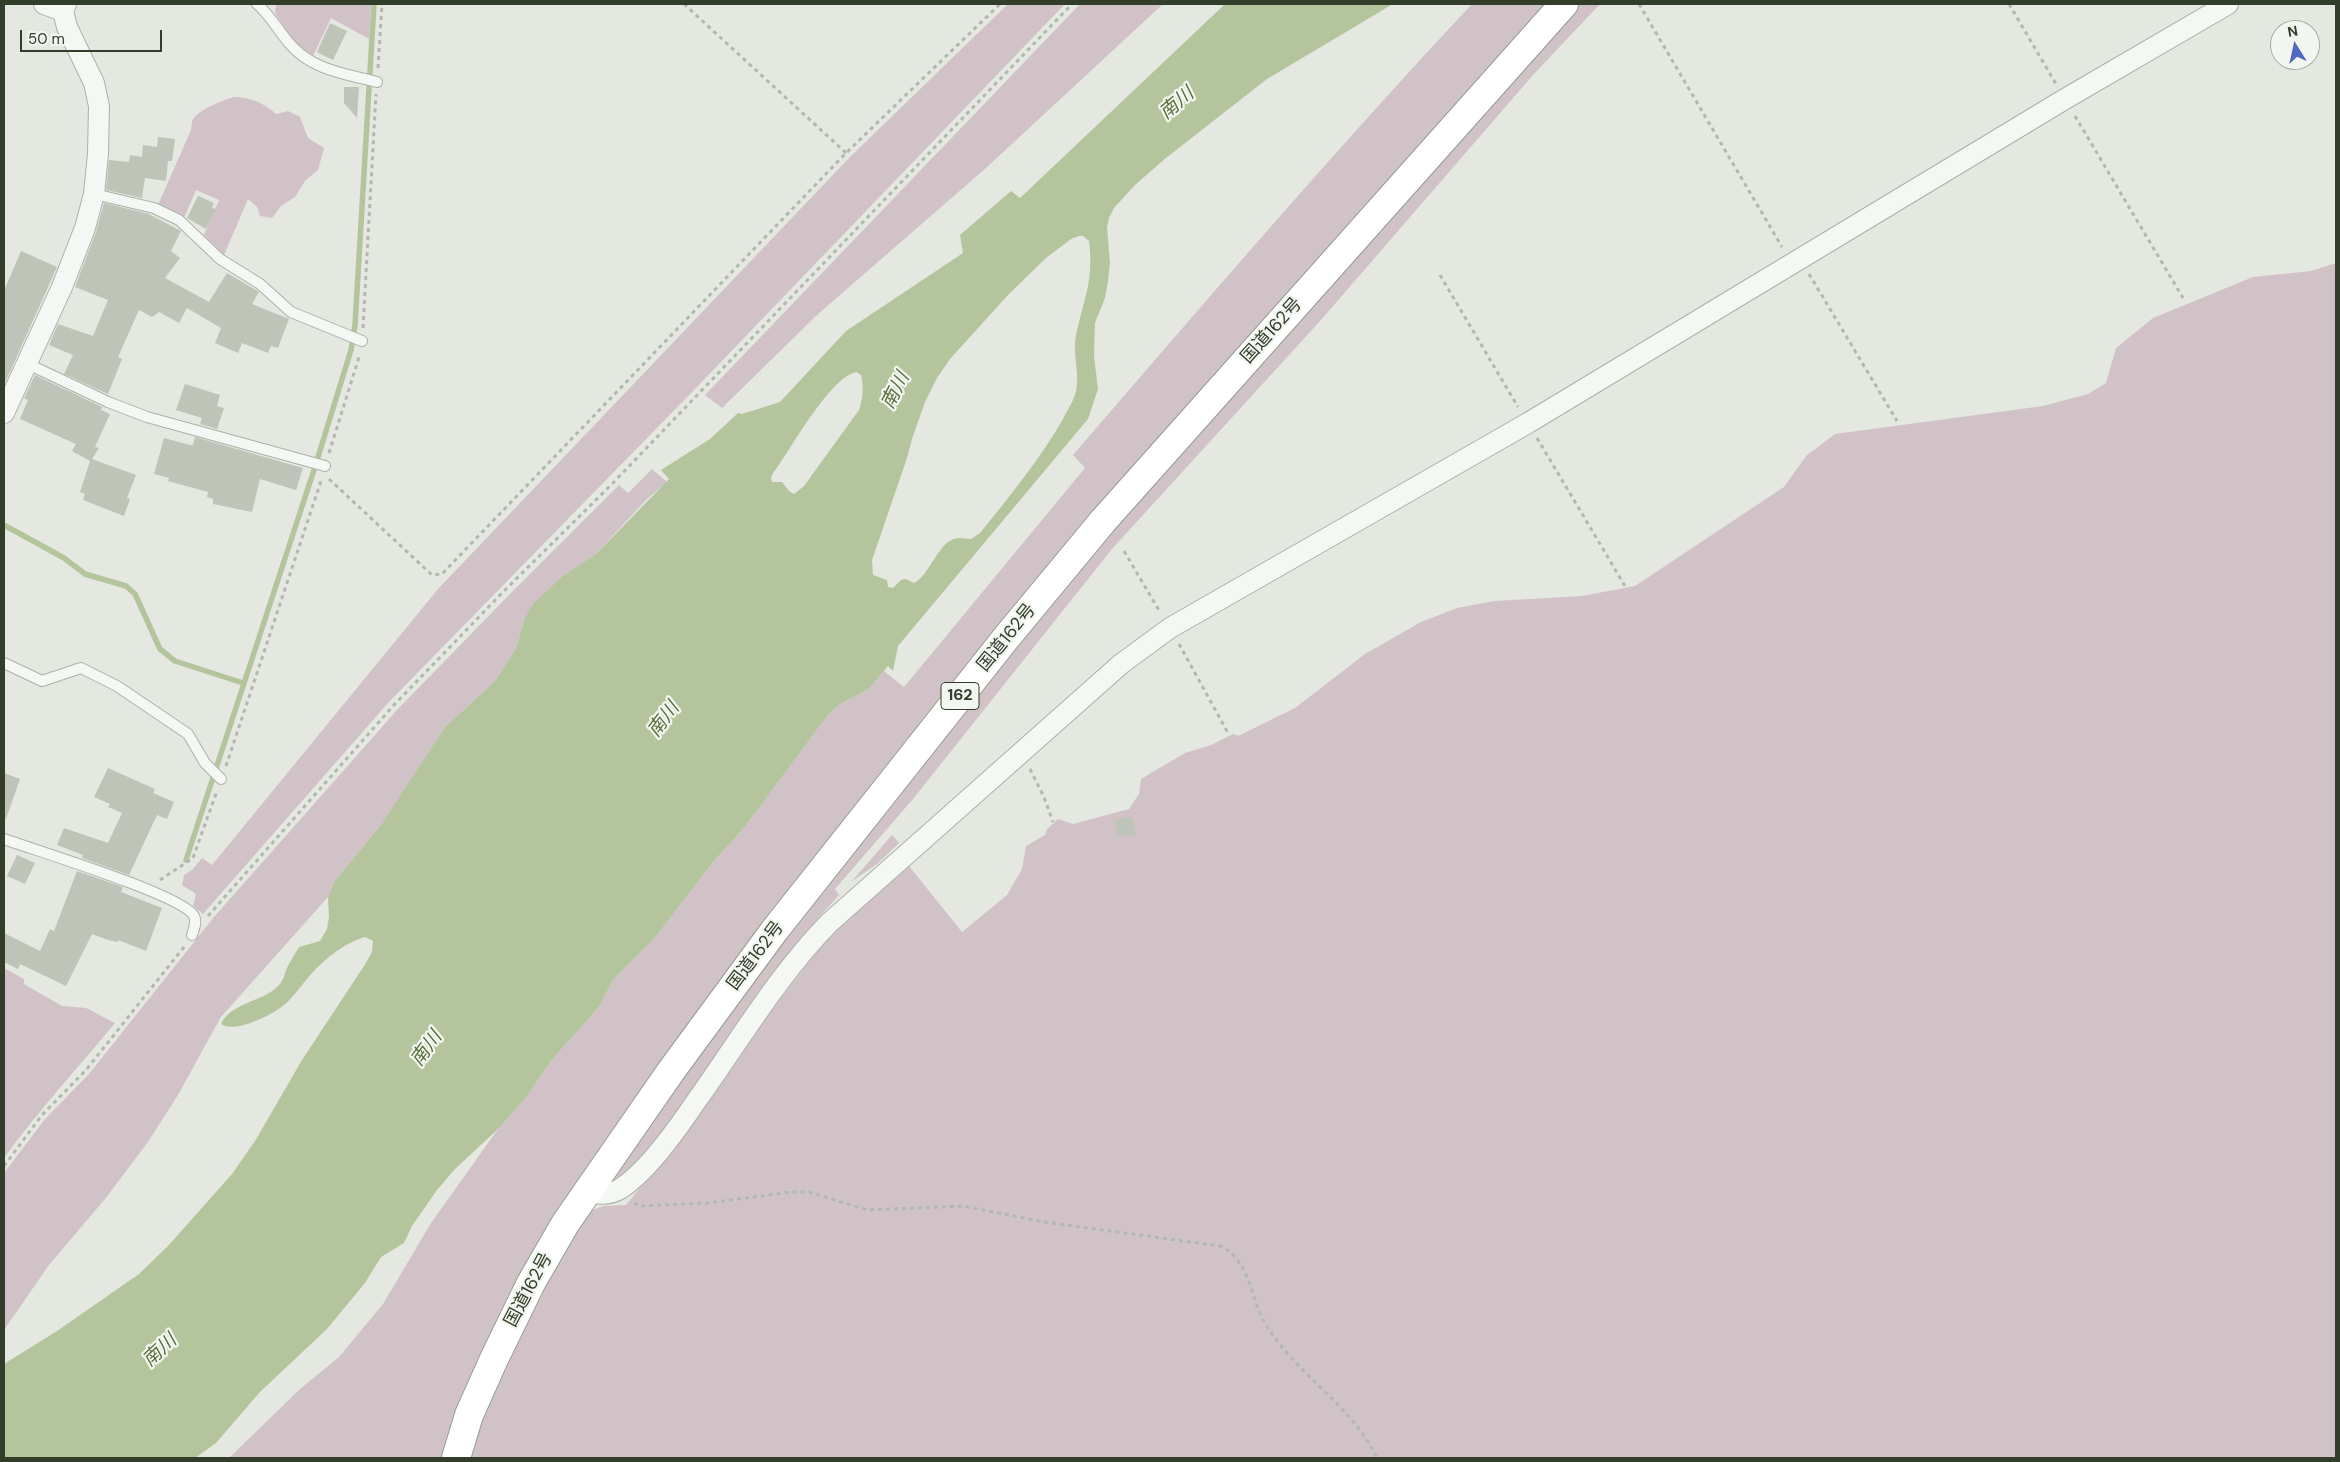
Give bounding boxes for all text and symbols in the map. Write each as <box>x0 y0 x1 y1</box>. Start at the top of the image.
scale bar <box>22 20 165 52</box>
north arrow <box>2270 20 2320 70</box>
text: N <box>2286 21 2299 41</box>
text: 50 m <box>28 29 65 49</box>
water label: 南川 <box>1155 83 1199 125</box>
street label: 国道162号 <box>1237 294 1307 368</box>
water label: 南川 <box>877 369 915 413</box>
street label: 国道162号 <box>973 600 1041 676</box>
road number: 162 <box>941 682 979 709</box>
water label: 南川 <box>643 698 685 742</box>
street label: 国道162号 <box>723 917 789 995</box>
water label: 南川 <box>407 1027 447 1071</box>
street label: 国道162号 <box>500 1249 558 1331</box>
water label: 南川 <box>138 1330 182 1372</box>

